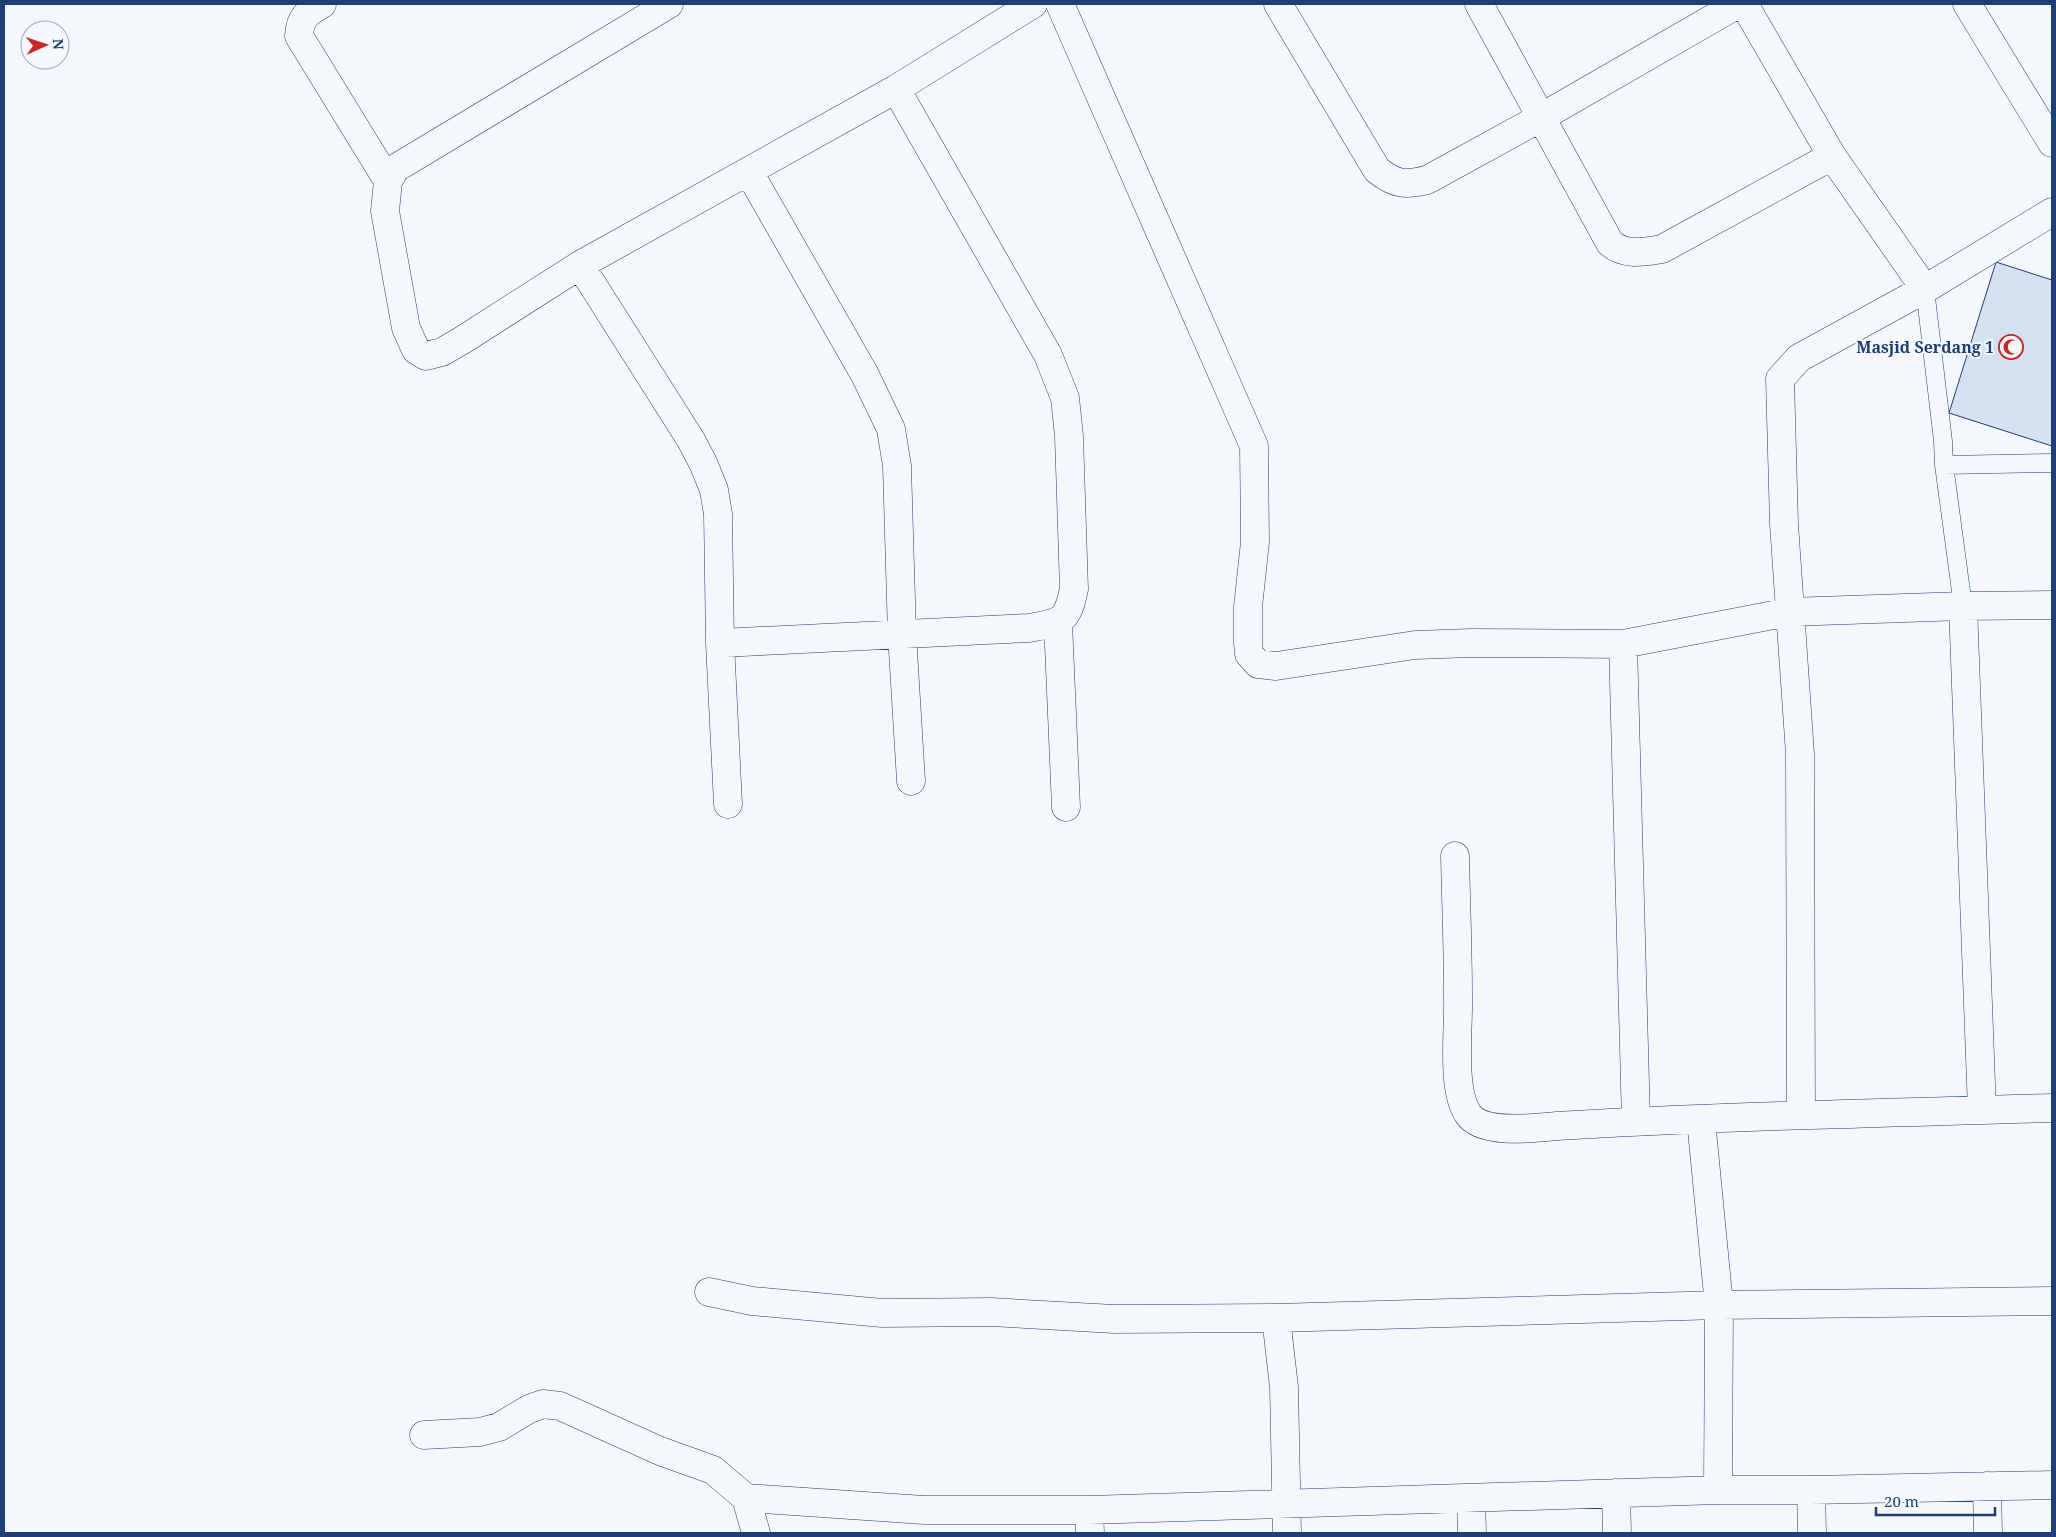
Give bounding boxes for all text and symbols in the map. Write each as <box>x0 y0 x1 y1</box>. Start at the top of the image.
north arrow <box>20 20 70 70</box>
text: N <box>49 38 68 50</box>
mosque icon: Masjid Serdang 1 <box>1998 334 2024 360</box>
place label: Masjid Serdang 1 <box>1856 336 1994 358</box>
scale bar <box>1876 1484 1995 1516</box>
text: 20 m <box>1884 1491 1919 1511</box>

